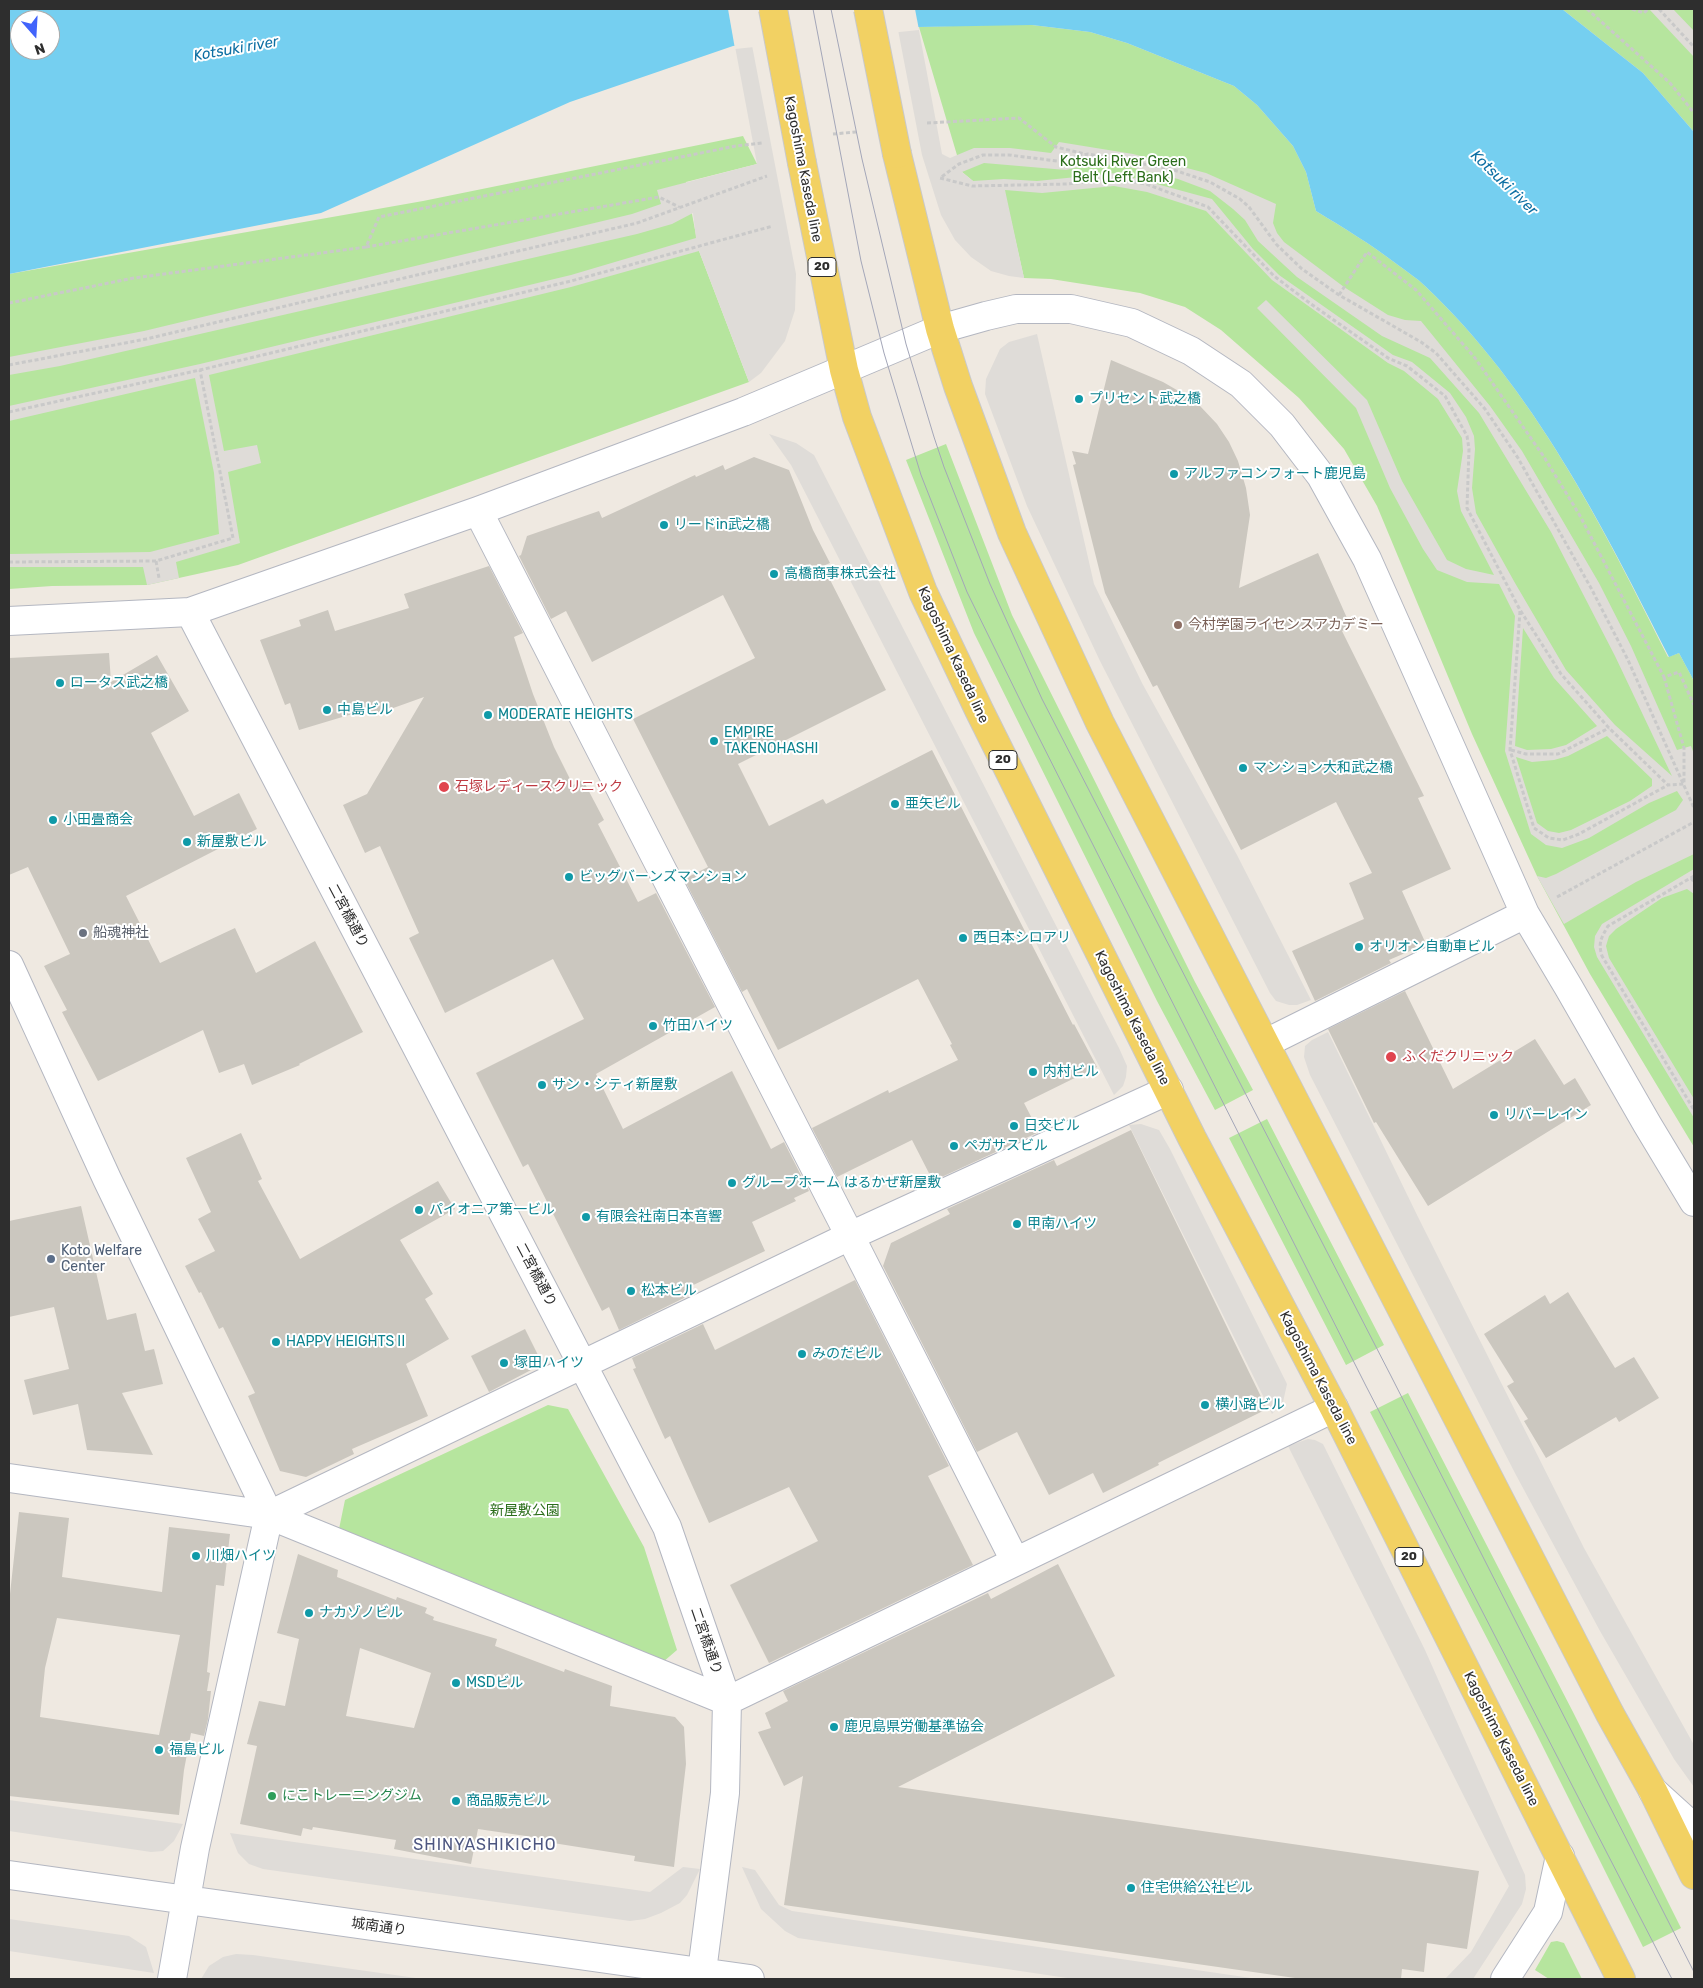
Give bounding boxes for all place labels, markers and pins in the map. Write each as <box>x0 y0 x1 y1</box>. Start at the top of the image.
place label: プリセント武之橋 <box>1089 391 1201 407</box>
marker: プリセント武之橋 <box>1073 393 1085 405</box>
place label: アルファコンフォート鹿児島 <box>1184 466 1366 482</box>
marker: アルファコンフォート鹿児島 <box>1168 468 1180 480</box>
place label: リードin武之橋 <box>674 517 770 533</box>
marker: リードin武之橋 <box>658 519 670 531</box>
place label: 高橋商事株式会社 <box>784 566 896 582</box>
marker: 高橋商事株式会社 <box>768 568 780 580</box>
place label: 今村学園ライセンスアカデミー <box>1188 617 1384 633</box>
marker: 今村学園ライセンスアカデミー <box>1172 619 1184 631</box>
place label: ロータス武之橋 <box>70 675 168 691</box>
marker: ロータス武之橋 <box>54 677 66 689</box>
place label: 中島ビル <box>337 702 393 718</box>
marker: 中島ビル <box>321 704 333 716</box>
place label: MODERATE HEIGHTS <box>498 707 633 723</box>
marker: MODERATE HEIGHTS <box>482 709 494 721</box>
place label: EMPIRE TAKENOHASHI <box>724 725 818 758</box>
marker: EMPIRE TAKENOHASHI <box>708 735 720 747</box>
place label: マンション大和武之橋 <box>1253 760 1393 776</box>
marker: マンション大和武之橋 <box>1237 762 1249 774</box>
place label: 石塚レディースクリニック <box>455 779 623 795</box>
marker: 石塚レディースクリニック <box>437 780 451 794</box>
place label: 亜矢ビル <box>905 796 961 812</box>
marker: 亜矢ビル <box>889 798 901 810</box>
place label: 小田畳商会 <box>63 812 133 828</box>
marker: 小田畳商会 <box>47 814 59 826</box>
place label: 新屋敷ビル <box>197 834 267 850</box>
marker: 新屋敷ビル <box>181 836 193 848</box>
place label: ビッグバーンズマンション <box>579 869 747 885</box>
marker: ビッグバーンズマンション <box>563 871 575 883</box>
place label: 船魂神社 <box>93 925 149 941</box>
marker: 船魂神社 <box>77 927 89 939</box>
place label: 西日本シロアリ <box>973 930 1071 946</box>
marker: 西日本シロアリ <box>957 932 969 944</box>
place label: オリオン自動車ビル <box>1369 939 1495 955</box>
marker: オリオン自動車ビル <box>1353 941 1365 953</box>
place label: 竹田ハイツ <box>663 1018 733 1034</box>
marker: 竹田ハイツ <box>647 1020 659 1032</box>
place label: ふくだクリニック <box>1402 1049 1514 1065</box>
marker: ふくだクリニック <box>1384 1050 1398 1064</box>
place label: 内村ビル <box>1043 1064 1099 1080</box>
marker: 内村ビル <box>1027 1066 1039 1078</box>
place label: サン・シティ新屋敷 <box>552 1077 678 1093</box>
marker: サン・シティ新屋敷 <box>536 1079 548 1091</box>
place label: リバーレイン <box>1504 1107 1588 1123</box>
marker: リバーレイン <box>1488 1109 1500 1121</box>
place label: 日交ビル <box>1024 1118 1080 1134</box>
marker: 日交ビル <box>1008 1120 1020 1132</box>
place label: ペガサスビル <box>964 1138 1048 1154</box>
marker: ペガサスビル <box>948 1140 960 1152</box>
place label: グループホーム はるかぜ新屋敷 <box>742 1175 941 1191</box>
marker: グループホーム はるかぜ新屋敷 <box>726 1177 738 1189</box>
place label: パイオニア第一ビル <box>429 1202 555 1218</box>
marker: パイオニア第一ビル <box>413 1204 425 1216</box>
place label: 有限会社南日本音響 <box>596 1209 722 1225</box>
marker: 有限会社南日本音響 <box>580 1211 592 1223</box>
place label: 甲南ハイツ <box>1027 1216 1097 1232</box>
marker: 甲南ハイツ <box>1011 1218 1023 1230</box>
place label: Koto Welfare Center <box>61 1243 142 1276</box>
marker: Koto Welfare Center <box>45 1253 57 1265</box>
place label: 松本ビル <box>641 1283 697 1299</box>
marker: 松本ビル <box>625 1285 637 1297</box>
place label: HAPPY HEIGHTSⅡ <box>286 1334 408 1350</box>
marker: HAPPY HEIGHTSⅡ <box>270 1336 282 1348</box>
place label: みのだビル <box>812 1346 882 1362</box>
marker: みのだビル <box>796 1348 808 1360</box>
place label: 塚田ハイツ <box>514 1355 584 1371</box>
marker: 塚田ハイツ <box>498 1357 510 1369</box>
place label: 横小路ビル <box>1215 1397 1285 1413</box>
marker: 横小路ビル <box>1199 1399 1211 1411</box>
place label: 川畑ハイツ <box>206 1548 276 1564</box>
marker: 川畑ハイツ <box>190 1550 202 1562</box>
place label: ナカゾノビル <box>319 1605 403 1621</box>
marker: ナカゾノビル <box>303 1607 315 1619</box>
place label: MSDビル <box>466 1675 523 1691</box>
marker: MSDビル <box>450 1677 462 1689</box>
place label: 鹿児島県労働基準協会 <box>844 1719 984 1735</box>
marker: 鹿児島県労働基準協会 <box>828 1721 840 1733</box>
place label: 福島ビル <box>169 1742 225 1758</box>
marker: 福島ビル <box>153 1744 165 1756</box>
place label: にこトレーニングジム <box>282 1788 422 1804</box>
marker: にこトレーニングジム <box>266 1790 278 1802</box>
place label: 商品販売ビル <box>466 1793 550 1809</box>
marker: 商品販売ビル <box>450 1795 462 1807</box>
place label: 住宅供給公社ビル <box>1141 1880 1253 1896</box>
marker: 住宅供給公社ビル <box>1125 1882 1137 1894</box>

